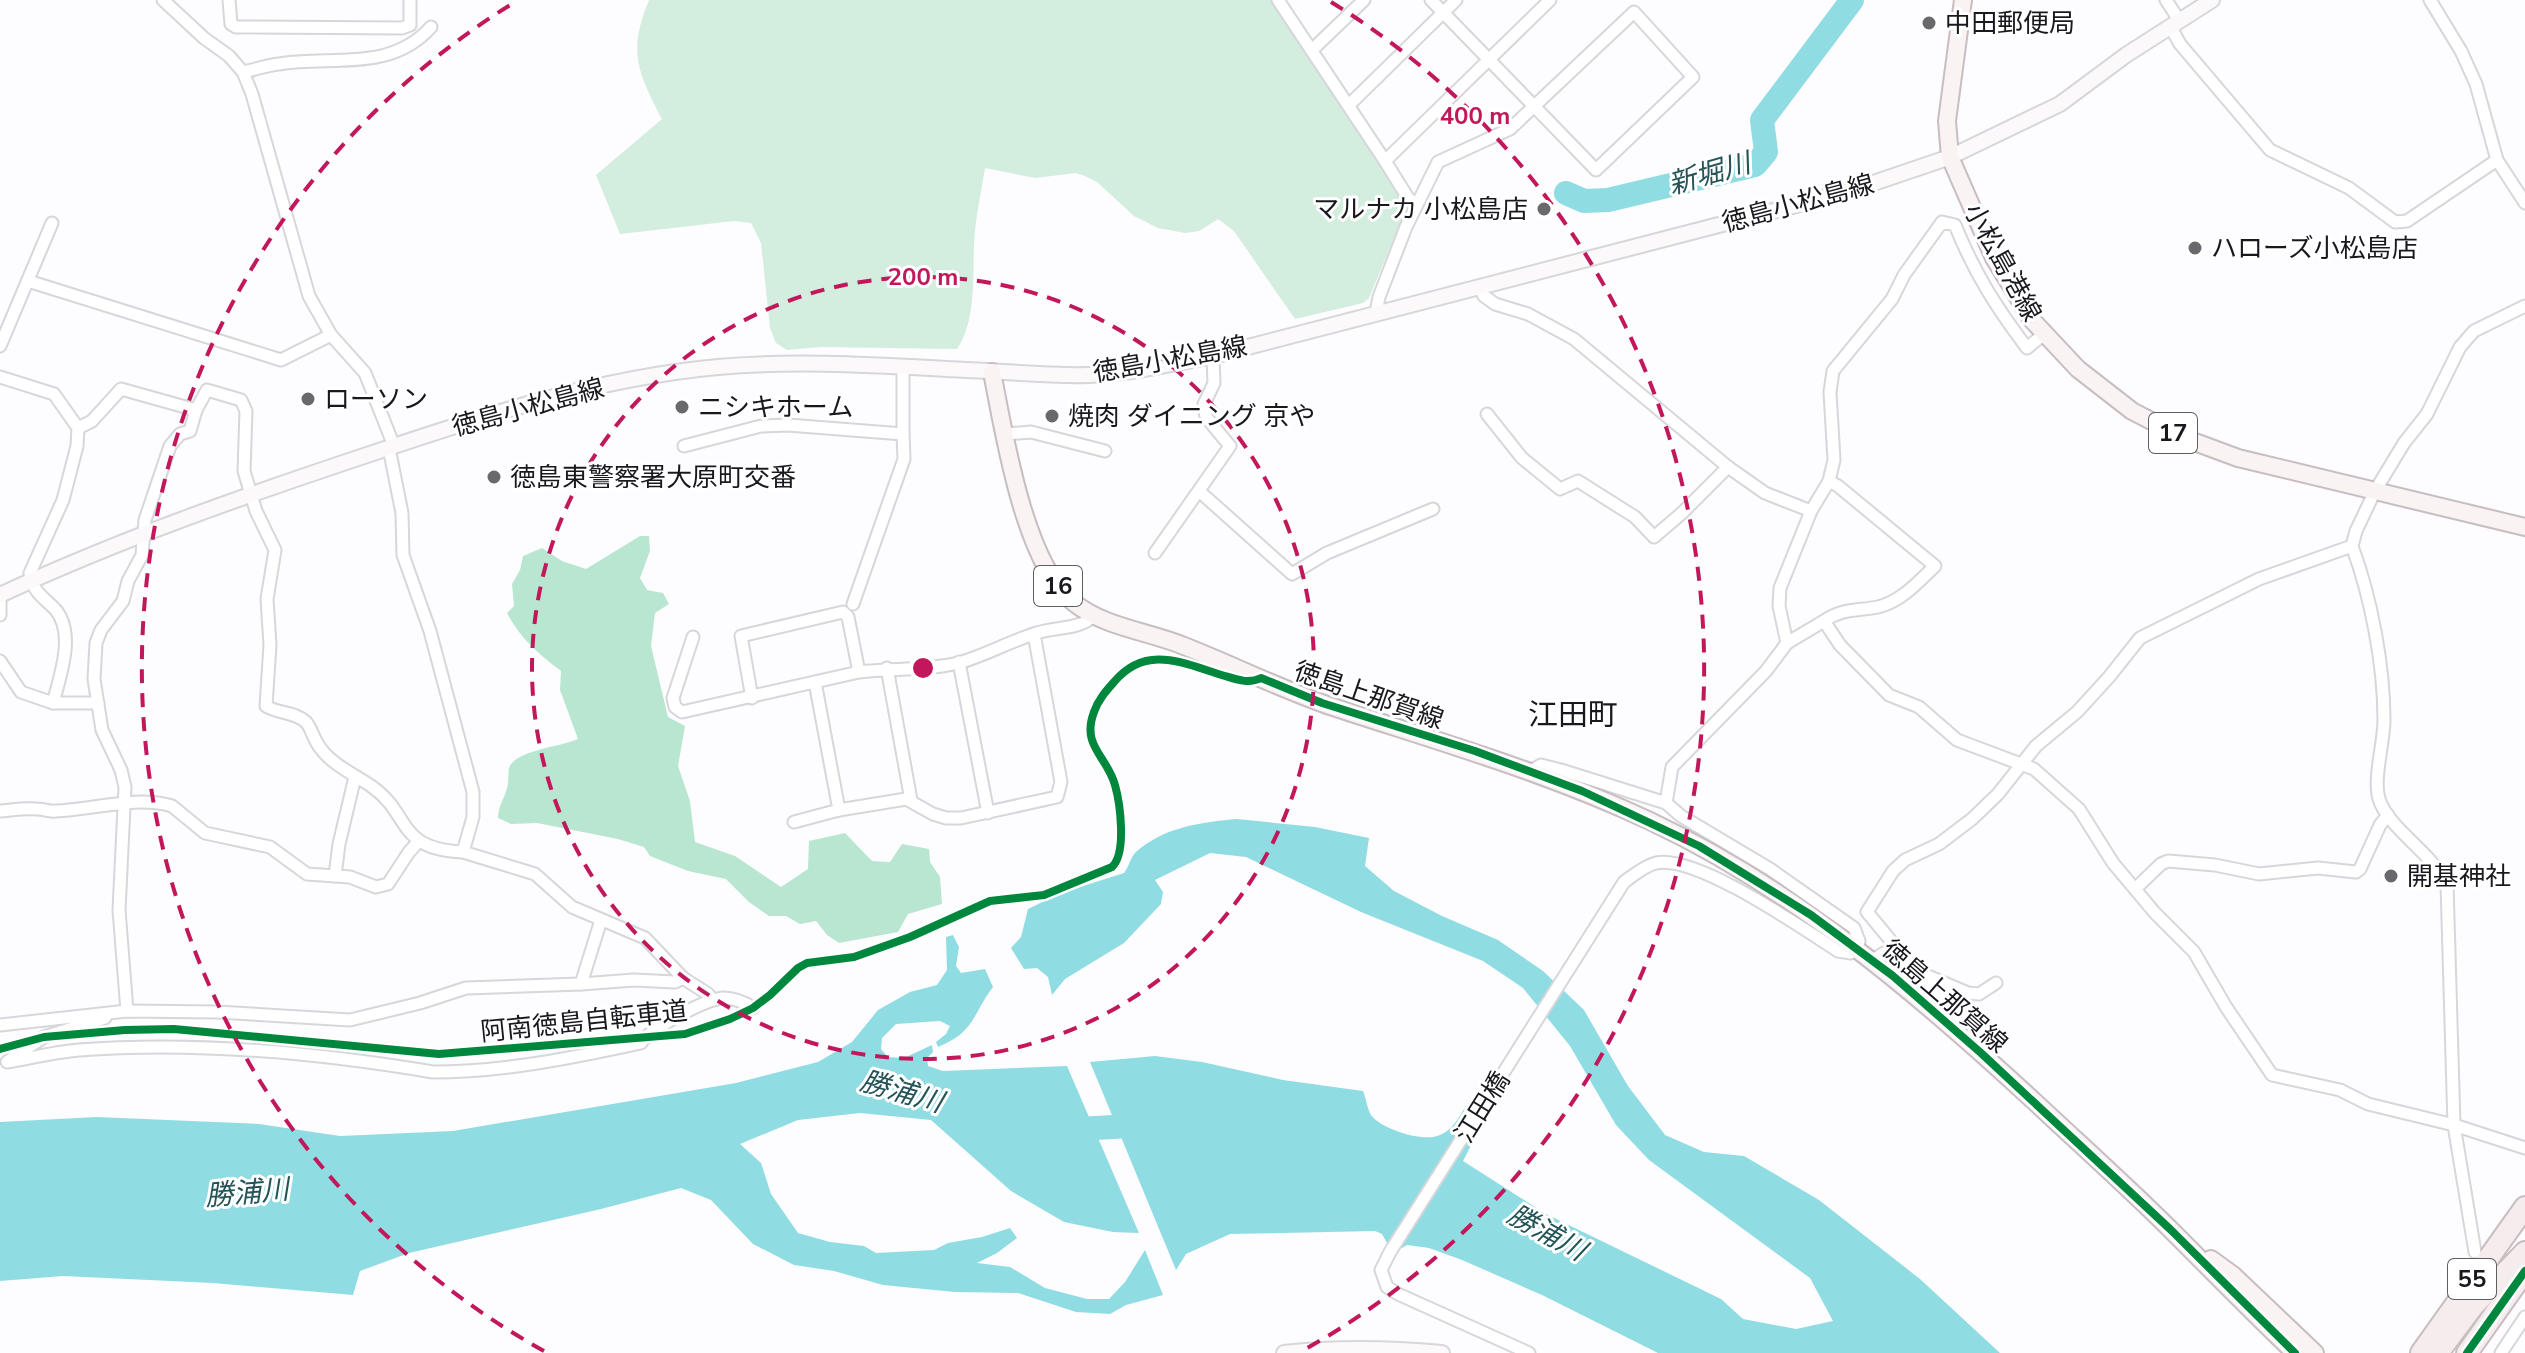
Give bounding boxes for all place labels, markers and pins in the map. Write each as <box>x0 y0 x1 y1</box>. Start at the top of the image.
place label: 中田郵便局 <box>1945 6 2075 41</box>
marker: 中田郵便局 <box>1920 14 1938 32</box>
place label: マルナカ 小松島店 <box>1313 192 1528 227</box>
marker: マルナカ 小松島店 <box>1535 200 1553 218</box>
place label: ハローズ小松島店 <box>2211 231 2418 266</box>
marker: ハローズ小松島店 <box>2186 239 2204 257</box>
place label: ローソン <box>324 382 428 417</box>
marker: ローソン <box>299 390 317 408</box>
place label: ニシキホーム <box>698 390 853 425</box>
marker: ニシキホーム <box>673 398 691 416</box>
place label: 焼肉 ダイニング 京や <box>1068 399 1315 434</box>
marker: 焼肉 ダイニング 京や <box>1043 407 1061 425</box>
place label: 徳島東警察署大原町交番 <box>510 460 796 495</box>
marker: 徳島東警察署大原町交番 <box>485 468 503 486</box>
centre of rings <box>909 654 937 682</box>
place label: 開基神社 <box>2407 859 2511 894</box>
marker: 開基神社 <box>2382 867 2400 885</box>

